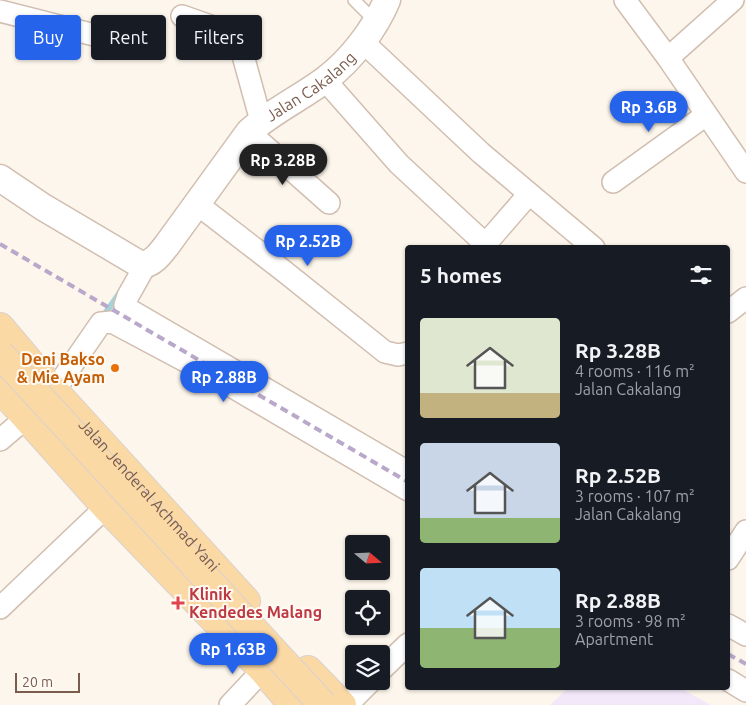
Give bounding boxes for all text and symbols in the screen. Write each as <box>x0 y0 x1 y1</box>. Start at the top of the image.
chip: Buy <box>15 15 81 60</box>
chip: Rent <box>91 15 166 60</box>
chip: Filters <box>176 15 262 60</box>
street label: Jalan Cakalang <box>262 48 359 125</box>
pin: Rp 3.6B <box>603 90 695 133</box>
text: Rp 3.6B <box>621 98 677 116</box>
pin: Rp 3.28B <box>231 144 335 186</box>
text: Rp 3.28B <box>250 151 316 169</box>
pin: Rp 2.52B <box>256 224 360 267</box>
text: Rp 2.52B <box>275 232 341 250</box>
icon: filters <box>687 261 715 289</box>
text: 5 homes <box>420 263 502 287</box>
icon: home <box>460 338 520 398</box>
text: Rp 3.28B <box>575 338 661 362</box>
place label: Deni Bakso & Mie Ayam <box>17 350 105 386</box>
pin: Rp 2.88B <box>172 360 276 403</box>
marker: Deni Bakso & Mie Ayam <box>109 362 121 374</box>
text: 4 rooms · 116 m² <box>575 362 695 380</box>
text: Rp 2.88B <box>191 368 257 386</box>
text: Jalan Cakalang <box>575 380 681 398</box>
street label: Jalan Jenderal Achmad Yani <box>75 415 223 575</box>
icon: home <box>460 463 520 523</box>
text: Rp 2.52B <box>575 463 661 487</box>
text: 3 rooms · 107 m² <box>575 487 695 505</box>
text: Jalan Cakalang <box>575 505 681 523</box>
north arrow <box>345 535 390 580</box>
map controls <box>345 535 390 690</box>
place label: Klinik Kendedes Malang <box>189 585 322 621</box>
icon: home <box>460 588 520 648</box>
text: Rp 2.88B <box>575 588 661 612</box>
button: locate <box>345 590 390 635</box>
marker: Klinik Kendedes Malang <box>171 596 185 610</box>
text: 3 rooms · 98 m² <box>575 612 686 630</box>
text: Apartment <box>575 630 653 648</box>
pin: Rp 1.63B <box>181 632 285 675</box>
text: Rp 1.63B <box>200 640 266 658</box>
button: layers <box>345 645 390 690</box>
scale bar <box>15 670 80 693</box>
text: 20 m <box>22 674 53 690</box>

